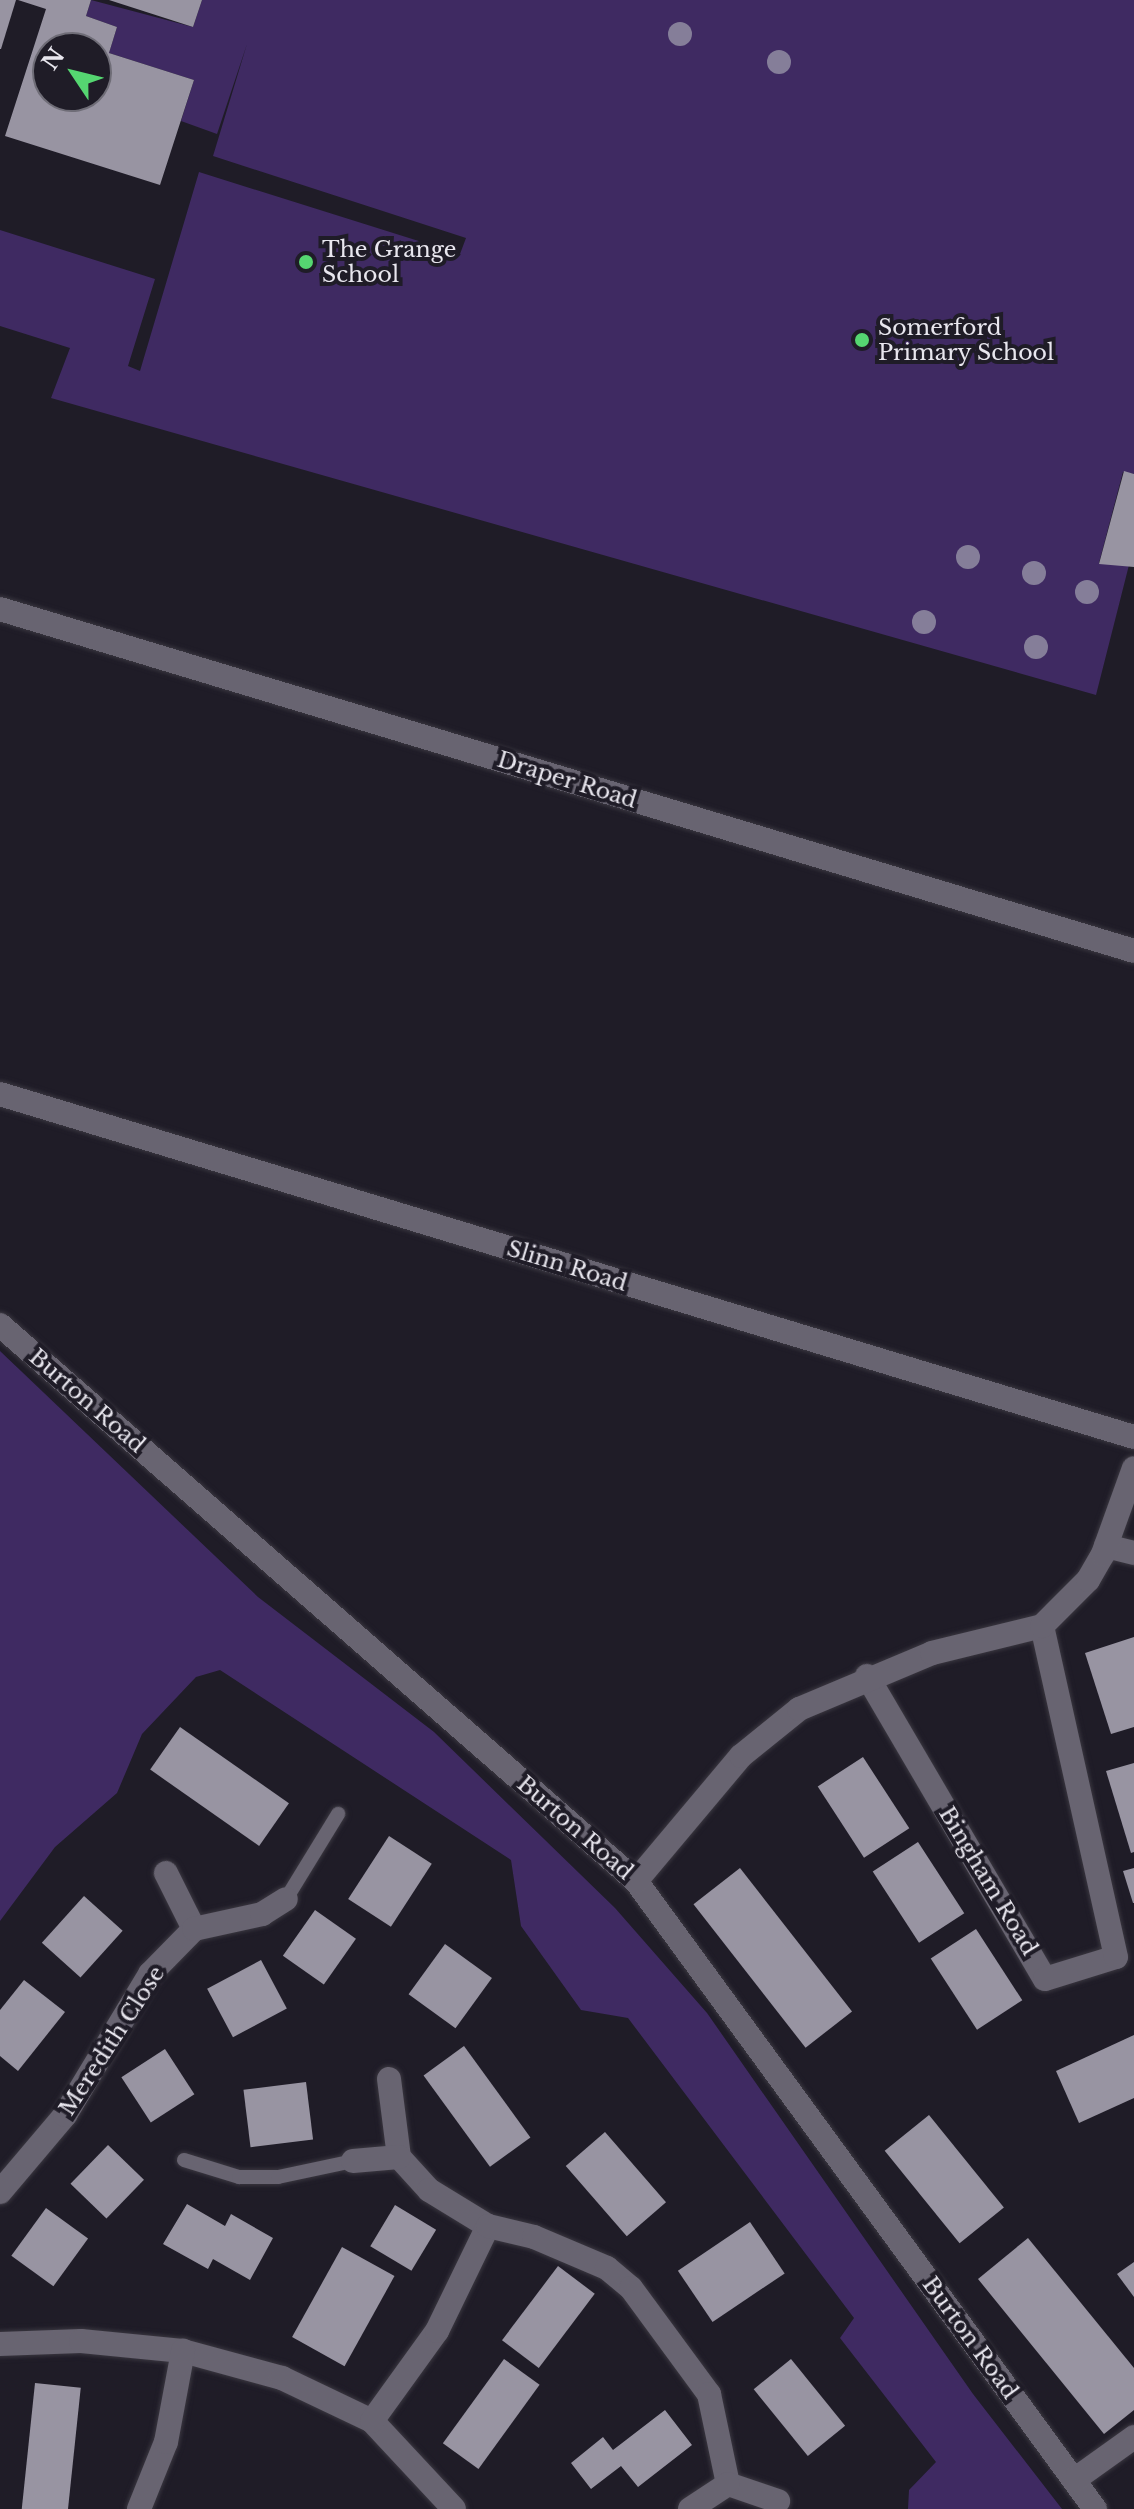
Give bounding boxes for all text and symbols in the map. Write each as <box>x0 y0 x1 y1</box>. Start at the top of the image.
north arrow <box>32 32 112 112</box>
text: N <box>37 43 71 75</box>
place label: The Grange School <box>322 236 456 288</box>
marker: The Grange School <box>297 253 315 271</box>
place label: Somerford Primary School <box>878 314 1055 366</box>
marker: Somerford Primary School <box>853 331 871 349</box>
street label: Draper Road <box>494 746 640 814</box>
street label: Slinn Road <box>504 1235 630 1297</box>
street label: Burton Road <box>24 1344 150 1458</box>
street label: Burton Road <box>512 1771 638 1885</box>
street label: Bingham Road <box>933 1802 1043 1960</box>
street label: Meredith Close <box>54 1961 170 2121</box>
street label: Burton Road <box>917 2272 1023 2404</box>

